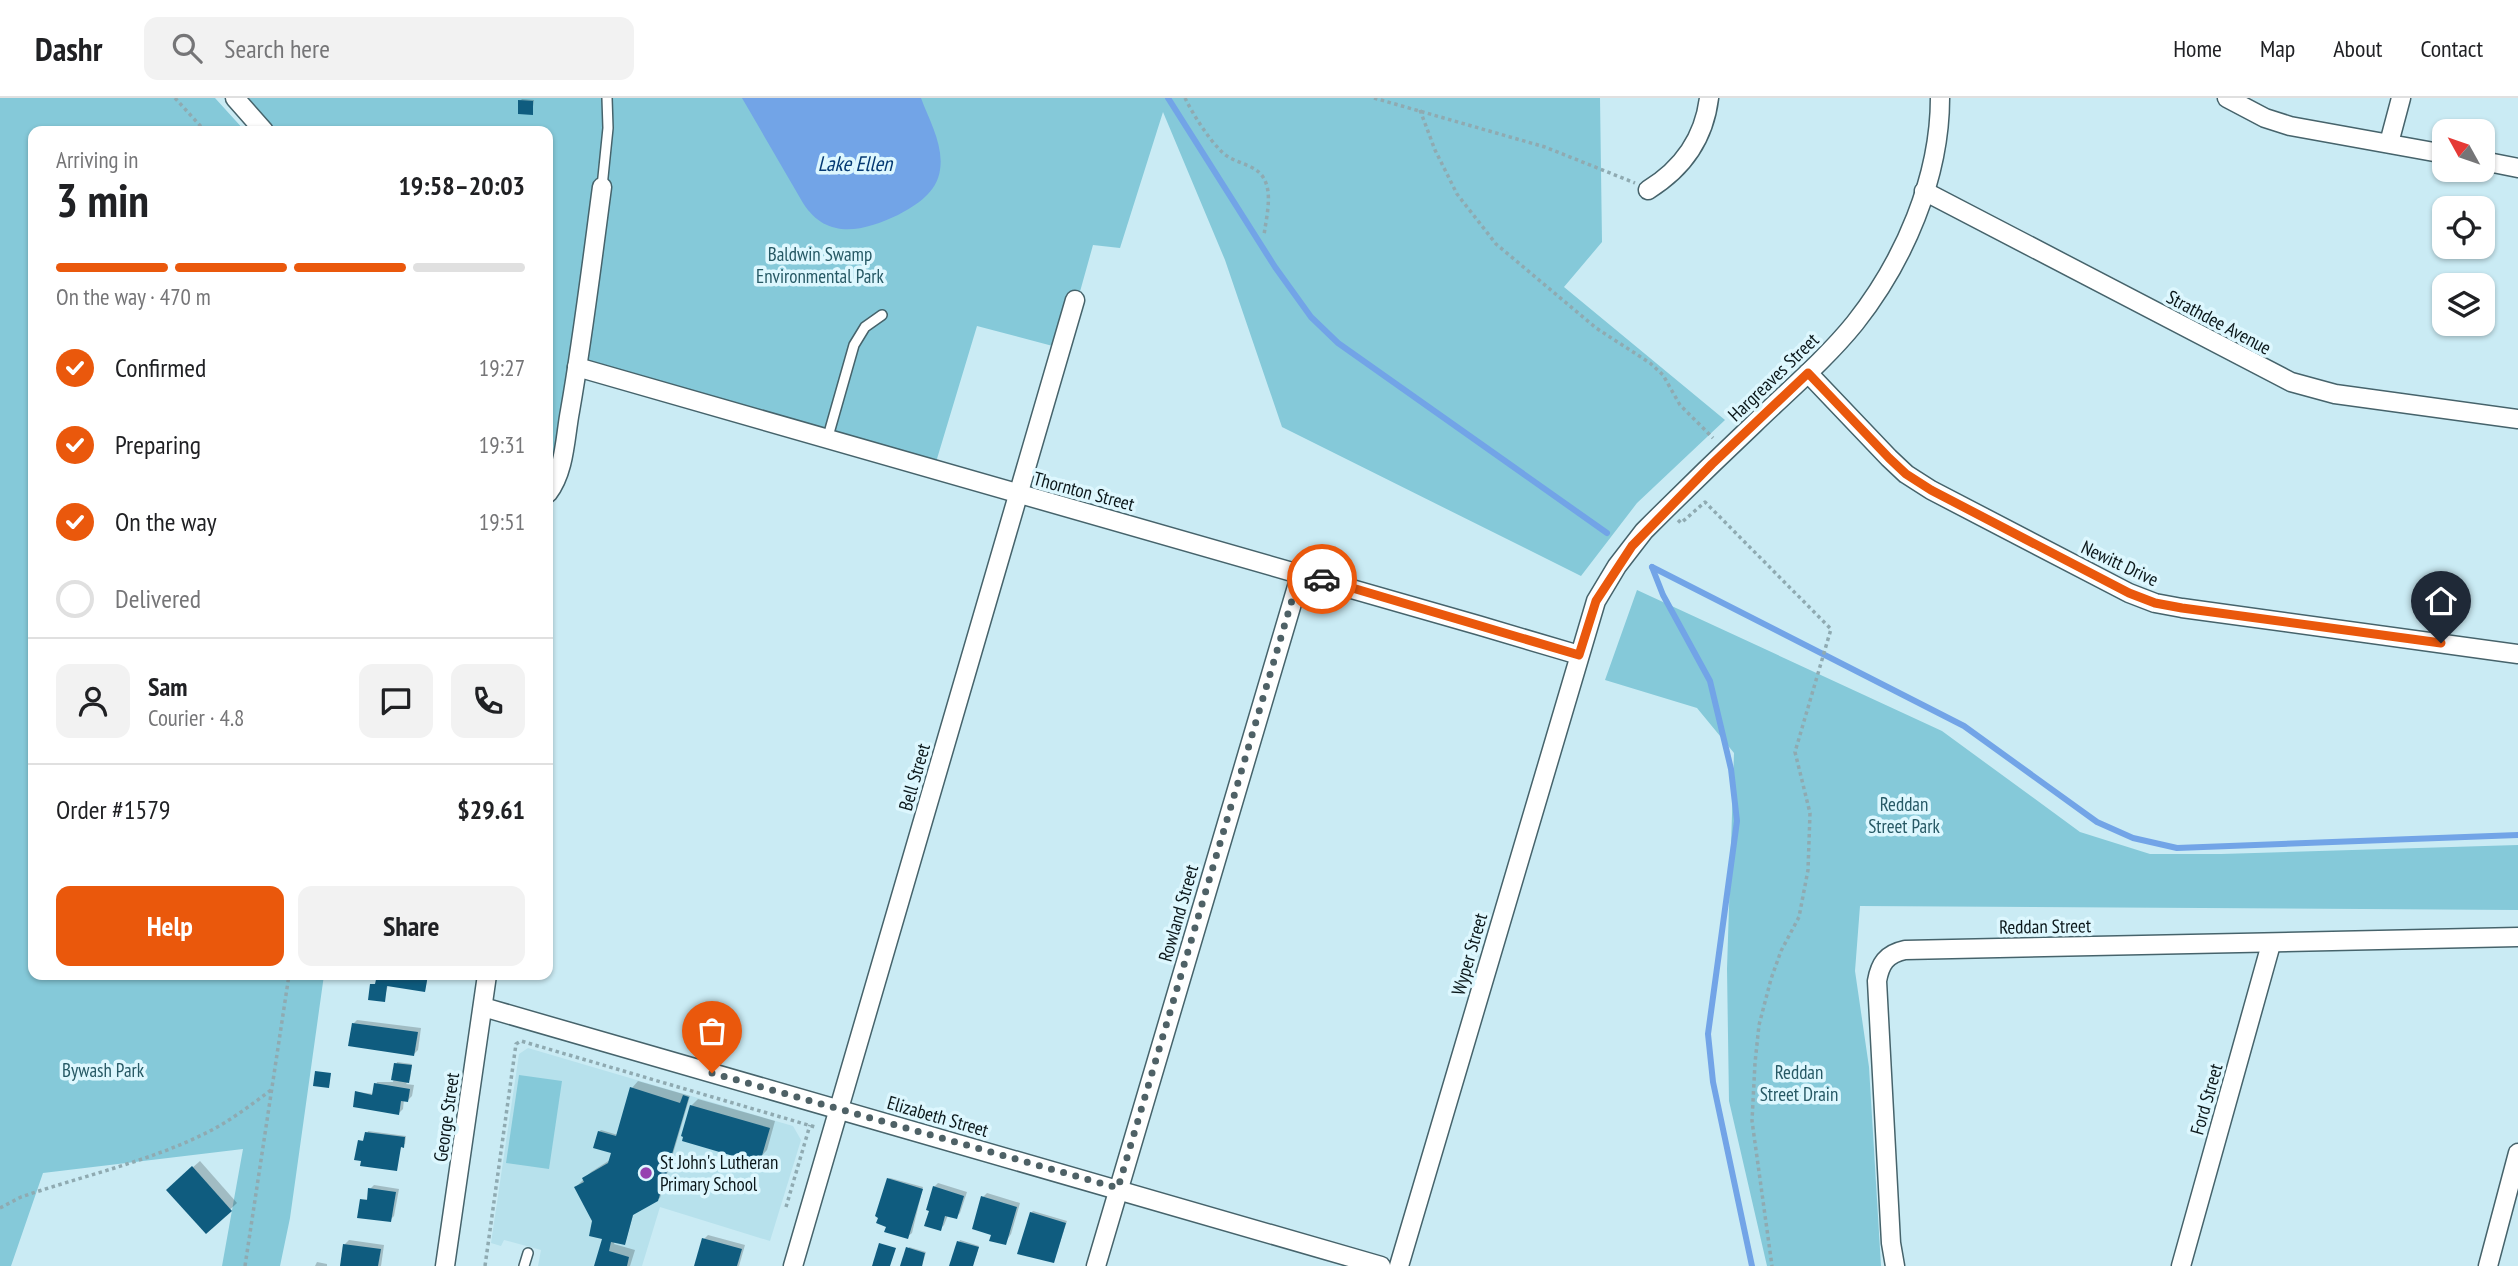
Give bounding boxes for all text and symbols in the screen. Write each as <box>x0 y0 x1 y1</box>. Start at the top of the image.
search box <box>144 17 634 80</box>
text: Dashr <box>35 27 102 70</box>
icon: search <box>168 29 206 67</box>
text: Search here <box>224 32 330 65</box>
text: Home <box>2173 33 2222 64</box>
text: Map <box>2260 33 2295 64</box>
text: About <box>2333 33 2382 64</box>
text: Contact <box>2420 33 2483 64</box>
north arrow <box>2432 119 2496 182</box>
map controls <box>2432 119 2495 336</box>
text: Arriving in <box>56 145 138 174</box>
water label: Lake Ellen <box>818 150 894 177</box>
text: 19:58–20:03 <box>398 169 525 202</box>
text: 3 min <box>56 170 149 230</box>
button: locate <box>2432 196 2495 259</box>
park label: Baldwin Swamp Environmental Park <box>756 242 885 288</box>
button: layers <box>2432 273 2495 336</box>
text: On the way · 470 m <box>56 282 211 311</box>
street label: Strathdee Avenue <box>2163 284 2276 360</box>
street label: Hargreaves Street <box>1723 327 1824 426</box>
icon: check <box>56 349 94 387</box>
text: Confirmed <box>115 351 206 384</box>
text: 19:27 <box>479 353 525 382</box>
icon: check <box>56 426 94 464</box>
text: Preparing <box>115 428 201 461</box>
text: 19:31 <box>479 430 525 459</box>
street label: Thornton Street <box>1031 466 1138 516</box>
icon: check <box>56 503 94 541</box>
text: On the way <box>115 505 217 538</box>
text: 19:51 <box>479 507 525 536</box>
street label: Newitt Drive <box>2078 535 2162 591</box>
courier <box>1287 544 1357 614</box>
icon: car <box>1303 560 1341 598</box>
pin <box>2411 571 2471 643</box>
text: Delivered <box>115 582 201 615</box>
icon: home <box>2422 582 2460 620</box>
button: person <box>56 664 130 738</box>
button: chat <box>359 664 433 738</box>
button: phone <box>451 664 525 738</box>
text: Sam <box>148 670 187 703</box>
text: Courier · 4.8 <box>148 703 244 732</box>
street label: Bell Street <box>893 740 935 813</box>
park label: Reddan Street Park <box>1868 792 1940 838</box>
text: Order #1579 <box>56 793 171 826</box>
text: $29.61 <box>457 793 525 826</box>
street label: Rowland Street <box>1153 861 1203 964</box>
button: Help <box>56 886 284 966</box>
button: Share <box>298 886 525 966</box>
street label: Wyper Street <box>1446 909 1492 998</box>
street label: Reddan Street <box>1999 913 2092 939</box>
pin <box>682 1001 742 1073</box>
icon: bag <box>693 1012 731 1050</box>
park label: Bywash Park <box>62 1058 145 1082</box>
park label: Reddan Street Drain <box>1760 1060 1838 1106</box>
street label: Ford Street <box>2184 1060 2228 1137</box>
street label: George Street <box>428 1070 464 1163</box>
street label: Elizabeth Street <box>885 1090 992 1142</box>
place label: St John's Lutheran Primary School <box>660 1150 778 1196</box>
marker: St John's Lutheran Primary School <box>638 1165 654 1181</box>

